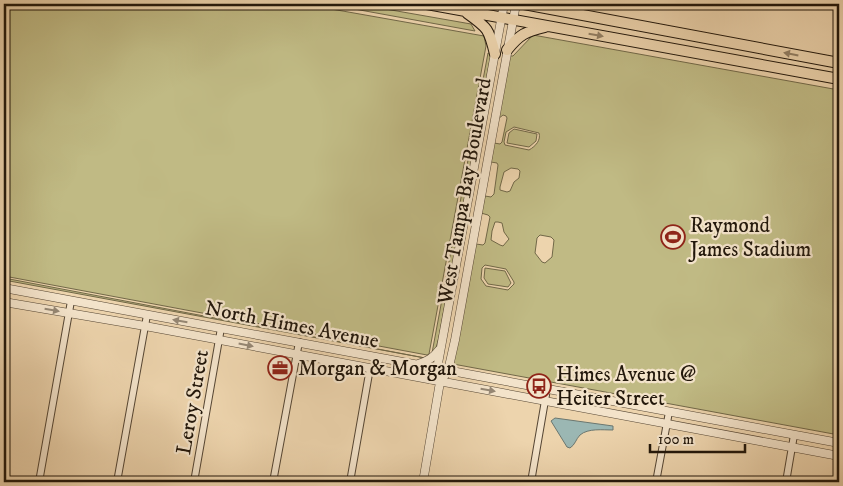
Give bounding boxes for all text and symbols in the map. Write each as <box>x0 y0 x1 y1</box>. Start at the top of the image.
one-way arrow <box>588 31 604 39</box>
one-way arrow <box>784 50 799 58</box>
street label: West Tampa Bay Boulevard <box>432 75 498 307</box>
place label: Raymond James Stadium <box>688 213 811 263</box>
sports icon: Raymond James Stadium <box>660 224 686 250</box>
street label: North Himes Avenue <box>203 295 381 355</box>
one-way arrow <box>44 306 60 314</box>
one-way arrow <box>171 316 187 324</box>
one-way arrow <box>239 341 254 349</box>
street label: Leroy Street <box>171 347 215 457</box>
office icon: Morgan & Morgan <box>267 355 293 381</box>
place label: Morgan & Morgan <box>298 356 457 382</box>
place label: Himes Avenue @ Heiter Street <box>556 362 696 412</box>
bus stop icon: Himes Avenue @ Heiter Street <box>526 373 552 399</box>
one-way arrow <box>480 387 496 395</box>
scale bar <box>650 421 746 453</box>
text: 100 m <box>658 430 694 449</box>

